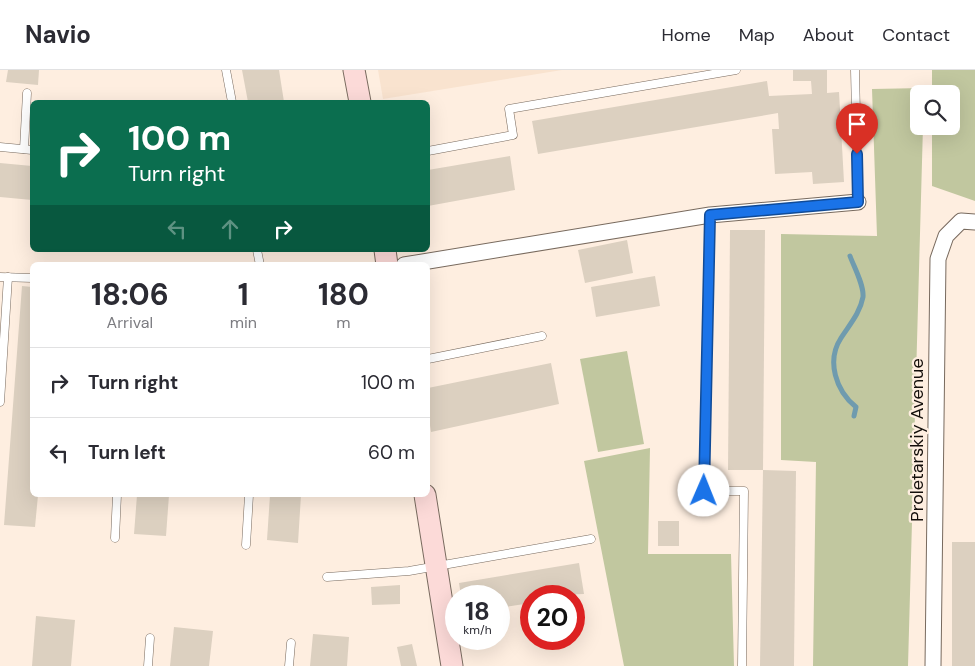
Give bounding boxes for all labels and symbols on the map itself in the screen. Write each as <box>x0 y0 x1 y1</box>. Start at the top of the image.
pin <box>836 103 878 154</box>
street label: Proletarskiy Avenue <box>905 358 929 522</box>
position arrow <box>677 464 729 516</box>
speed limit sign: 20 <box>520 585 585 650</box>

